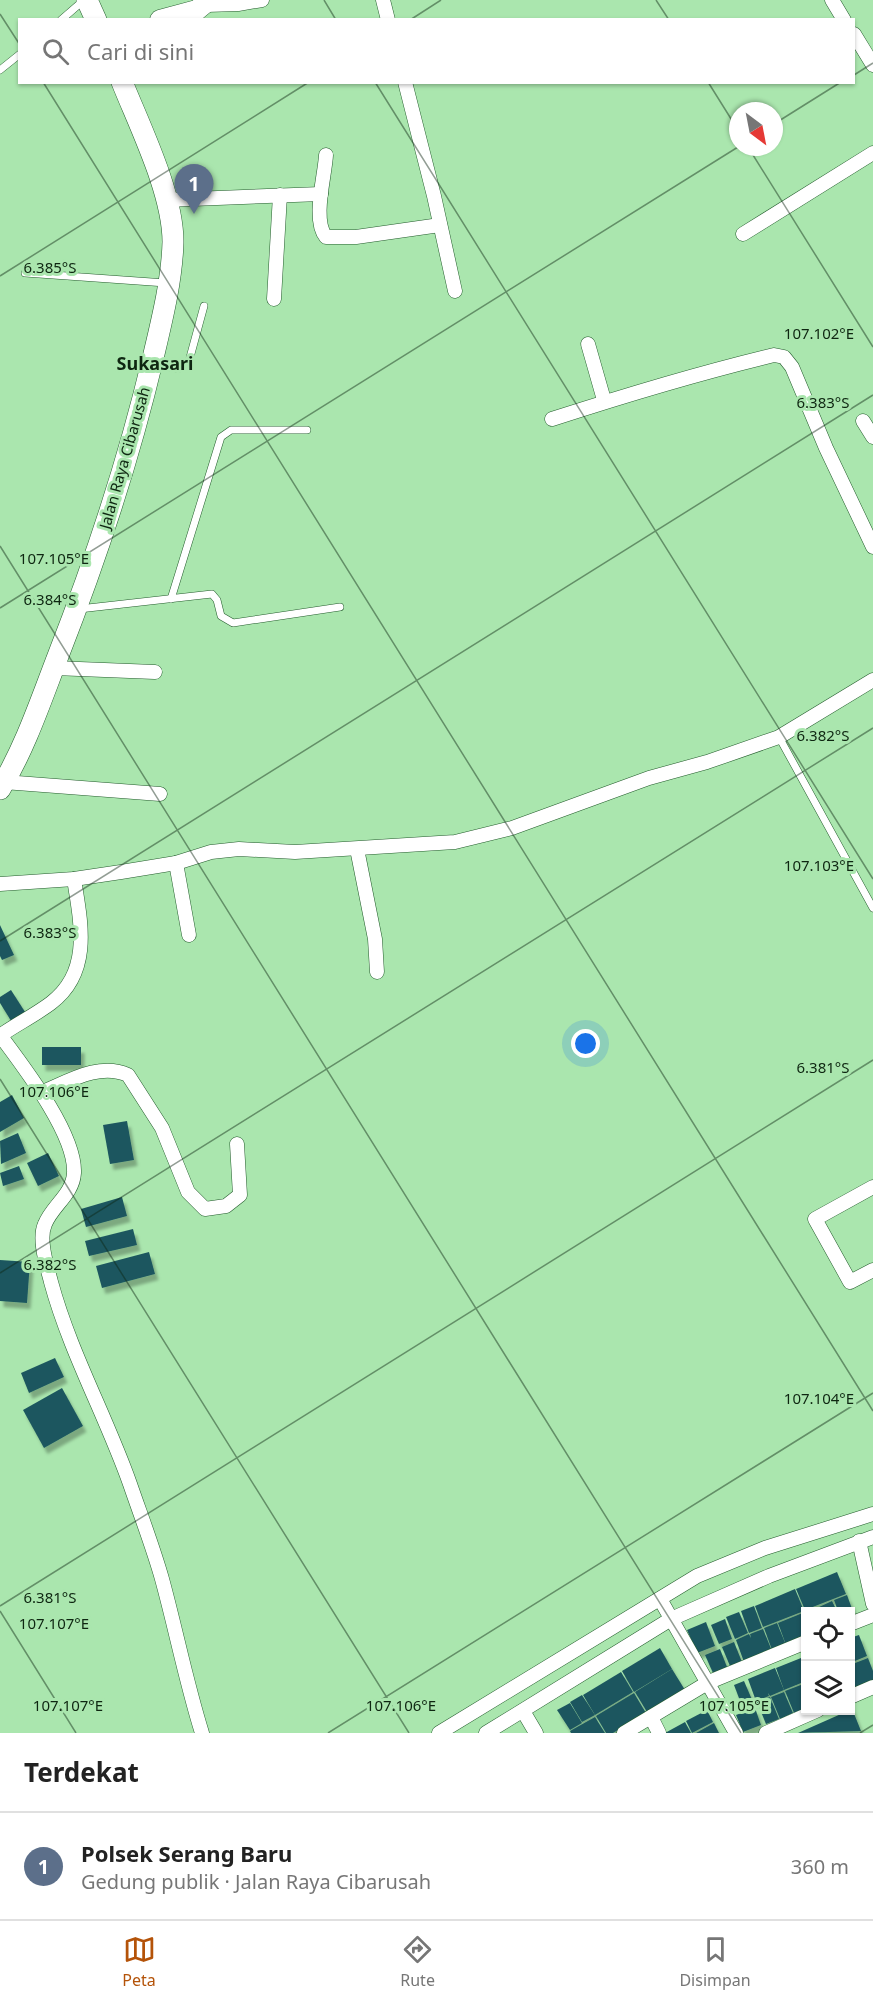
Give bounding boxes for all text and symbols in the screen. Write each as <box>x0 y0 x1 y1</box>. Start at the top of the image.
search box <box>18 18 855 84</box>
icon: search <box>39 35 72 68</box>
text: Cari di sini <box>87 36 194 66</box>
north arrow <box>729 102 783 156</box>
pin: 1 <box>174 164 214 214</box>
text: 6.385°S <box>24 257 77 277</box>
text: 107.102°E <box>784 323 854 343</box>
district label: Sukasari <box>117 351 193 375</box>
street label: Jalan Raya Cibarusah <box>94 384 154 533</box>
text: 6.383°S <box>797 392 850 412</box>
text: 107.105°E <box>19 548 89 568</box>
text: 6.384°S <box>24 589 77 609</box>
text: 6.382°S <box>797 725 850 745</box>
text: 107.103°E <box>784 855 854 875</box>
text: 6.383°S <box>24 922 77 942</box>
your location <box>571 1029 600 1058</box>
text: 6.381°S <box>797 1057 850 1077</box>
text: 107.106°E <box>19 1081 89 1101</box>
text: 6.382°S <box>24 1254 77 1274</box>
text: 107.104°E <box>784 1388 854 1408</box>
text: 6.381°S <box>24 1587 77 1607</box>
map controls <box>801 1607 855 1715</box>
button: locate <box>801 1607 855 1661</box>
text: 107.107°E <box>19 1613 89 1633</box>
button: layers <box>801 1661 855 1715</box>
text: 107.107°E <box>33 1695 103 1715</box>
text: 107.106°E <box>366 1695 436 1715</box>
text: 107.105°E <box>699 1695 769 1715</box>
text: Terdekat <box>24 1754 139 1790</box>
text: Polsek Serang Baru <box>81 1838 292 1868</box>
text: 1 <box>38 1853 49 1880</box>
text: 360 m <box>791 1853 849 1880</box>
text: Gedung publik · Jalan Raya Cibarusah <box>81 1868 431 1895</box>
tab: Peta <box>122 1933 156 1991</box>
tab: Rute <box>400 1933 435 1991</box>
tab: Disimpan <box>679 1933 751 1991</box>

